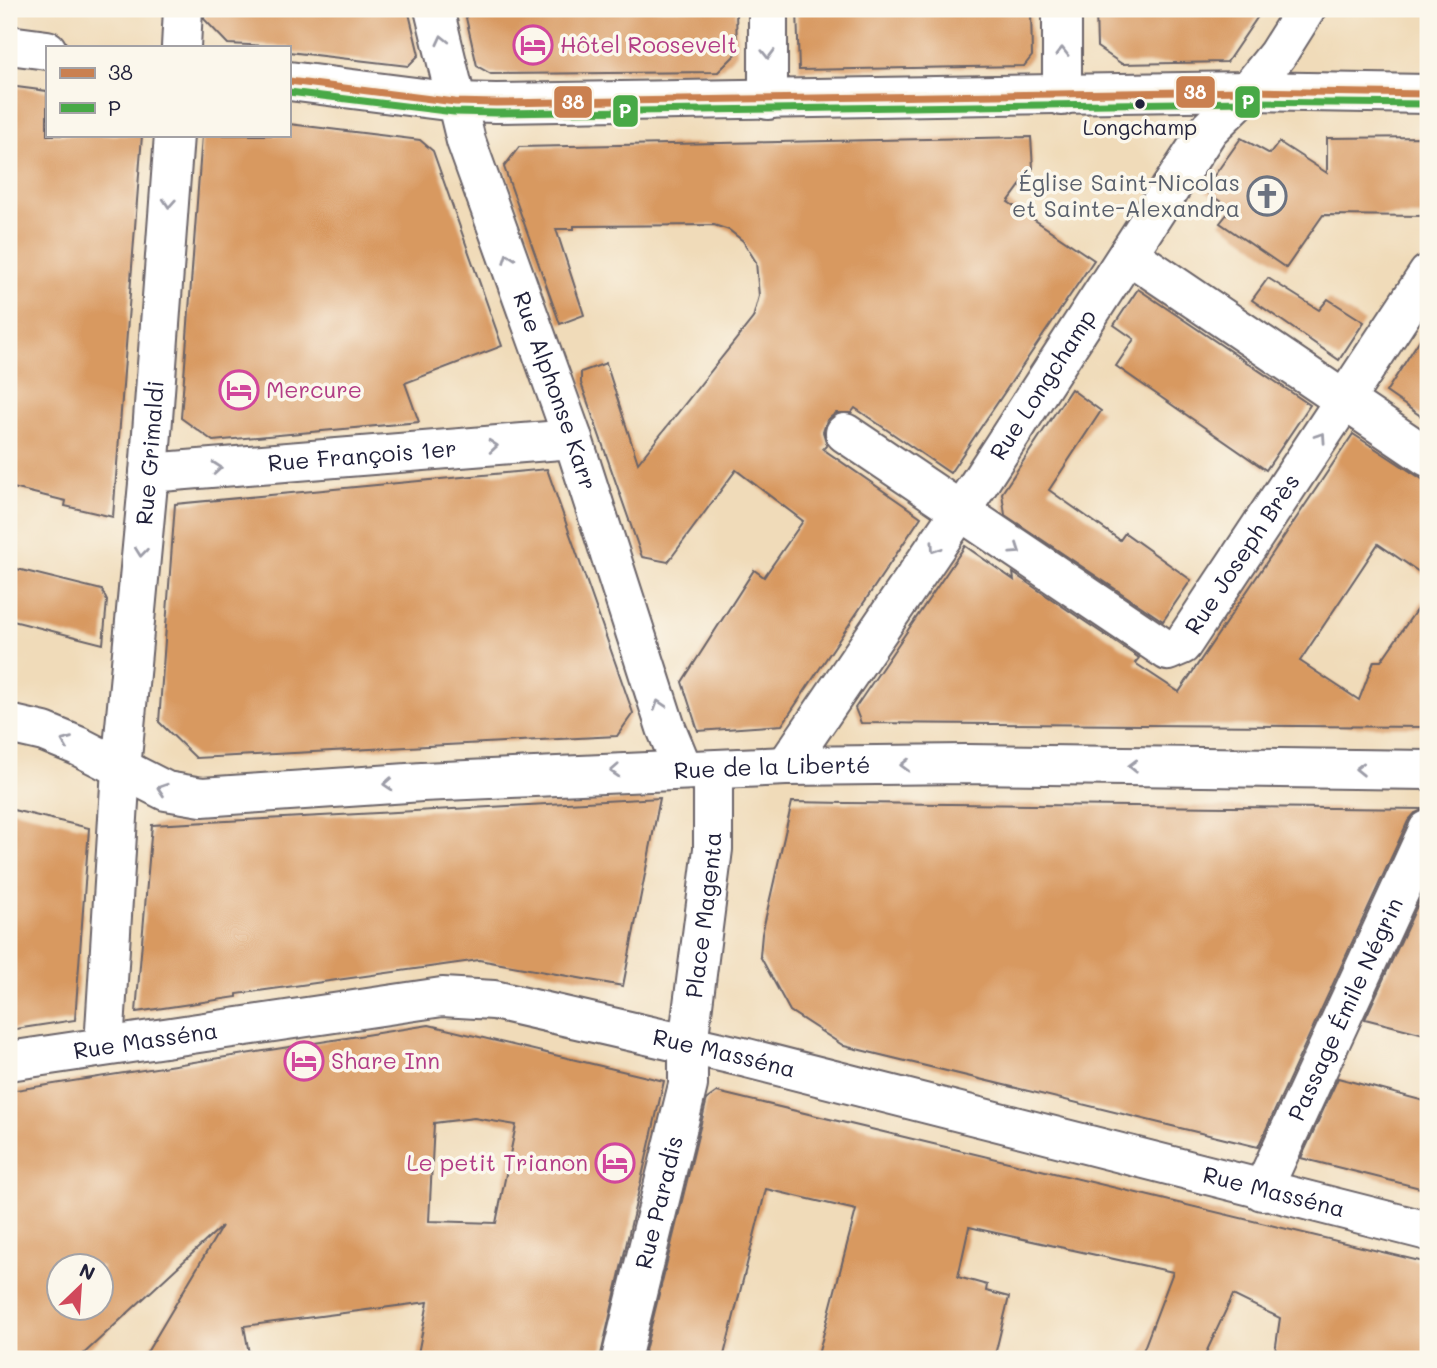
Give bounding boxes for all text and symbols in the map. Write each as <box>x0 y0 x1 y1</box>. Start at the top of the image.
hotel icon: Hôtel Roosevelt <box>512 24 554 66</box>
place label: Hôtel Roosevelt <box>560 29 737 59</box>
one-way arrow <box>435 34 450 46</box>
legend <box>46 46 290 136</box>
one-way arrow <box>1054 46 1070 57</box>
one-way arrow <box>760 50 776 60</box>
text: 38 <box>108 58 133 85</box>
line badge: 38 <box>1175 75 1216 109</box>
text: 38 <box>1183 79 1207 104</box>
line badge: 38 <box>553 85 593 119</box>
line badge: P <box>1234 85 1261 119</box>
text: 38 <box>561 89 585 114</box>
text: P <box>1242 89 1255 114</box>
text: P <box>108 94 121 121</box>
line badge: P <box>612 94 639 128</box>
marker: Longchamp <box>1133 97 1147 111</box>
text: P <box>619 98 632 123</box>
place label: Longchamp <box>1083 113 1197 140</box>
place label: Église Saint-Nicolas et Sainte-Alexandra <box>1012 167 1240 223</box>
church icon: Église Saint-Nicolas et Sainte-Alexandra <box>1246 175 1288 217</box>
one-way arrow <box>162 198 177 209</box>
one-way arrow <box>502 252 516 264</box>
street label: Rue Alphonse Karr <box>507 287 604 494</box>
street label: Rue Longchamp <box>982 303 1102 465</box>
hotel icon: Mercure <box>218 369 260 411</box>
place label: Mercure <box>266 374 362 404</box>
street label: Rue Grimaldi <box>128 380 170 526</box>
street label: Rue François 1er <box>267 432 458 477</box>
one-way arrow <box>1312 432 1325 445</box>
one-way arrow <box>487 439 498 454</box>
one-way arrow <box>212 461 223 476</box>
street label: Rue Joseph Brès <box>1177 467 1306 640</box>
one-way arrow <box>931 540 943 553</box>
one-way arrow <box>1008 542 1021 555</box>
one-way arrow <box>134 547 149 558</box>
one-way arrow <box>652 700 667 712</box>
one-way arrow <box>61 736 73 750</box>
street label: Rue de la Liberté <box>673 749 871 785</box>
one-way arrow <box>899 757 910 772</box>
one-way arrow <box>1127 758 1137 774</box>
one-way arrow <box>1354 761 1365 777</box>
one-way arrow <box>609 764 620 779</box>
one-way arrow <box>382 776 393 791</box>
one-way arrow <box>156 782 168 797</box>
street label: Place Magenta <box>678 832 727 1000</box>
street label: Passage Émile Négrin <box>1280 892 1409 1125</box>
street label: Rue Masséna <box>71 1014 219 1065</box>
street label: Rue Masséna <box>650 1021 799 1084</box>
hotel icon: Share Inn <box>283 1040 325 1082</box>
place label: Share Inn <box>331 1045 440 1075</box>
street label: Rue Paradis <box>628 1133 689 1272</box>
hotel icon: Le petit Trianon <box>594 1142 636 1184</box>
place label: Le petit Trianon <box>406 1147 588 1177</box>
street label: Rue Masséna <box>1200 1158 1348 1223</box>
north arrow <box>46 1252 116 1322</box>
text: N <box>76 1257 99 1286</box>

